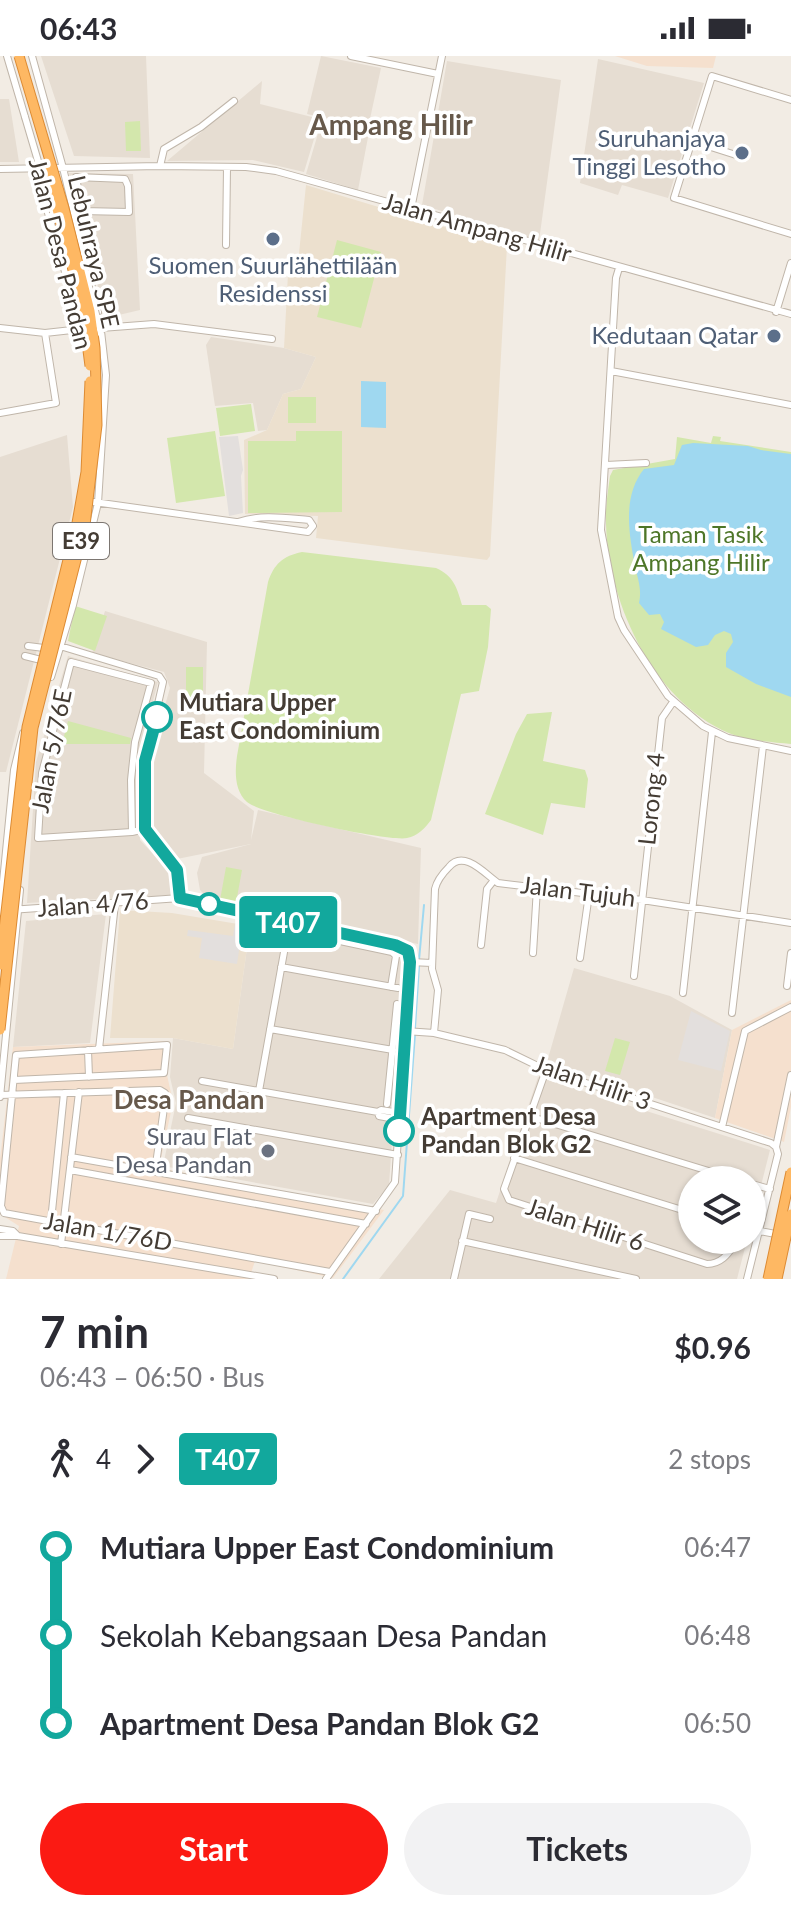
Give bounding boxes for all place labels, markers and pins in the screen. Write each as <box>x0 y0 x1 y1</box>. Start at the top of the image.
place label: Suruhanjaya Tinggi Lesotho <box>572 123 726 180</box>
marker: Suruhanjaya Tinggi Lesotho <box>733 144 751 162</box>
marker: Suomen Suurlähettilään Residenssi <box>264 230 282 248</box>
place label: Suomen Suurlähettilään Residenssi <box>149 250 397 307</box>
place label: Kedutaan Qatar <box>592 320 758 349</box>
marker: Kedutaan Qatar <box>765 327 783 345</box>
place label: Mutiara Upper East Condominium <box>179 687 380 744</box>
marker: Mutiara Upper East Condominium <box>142 702 172 732</box>
unlabelled marker <box>198 893 220 915</box>
place label: Apartment Desa Pandan Blok G2 <box>420 1101 596 1158</box>
marker: Apartment Desa Pandan Blok G2 <box>384 1116 414 1146</box>
place label: Surau Flat Desa Pandan <box>115 1121 252 1178</box>
marker: Surau Flat Desa Pandan <box>259 1142 277 1160</box>

